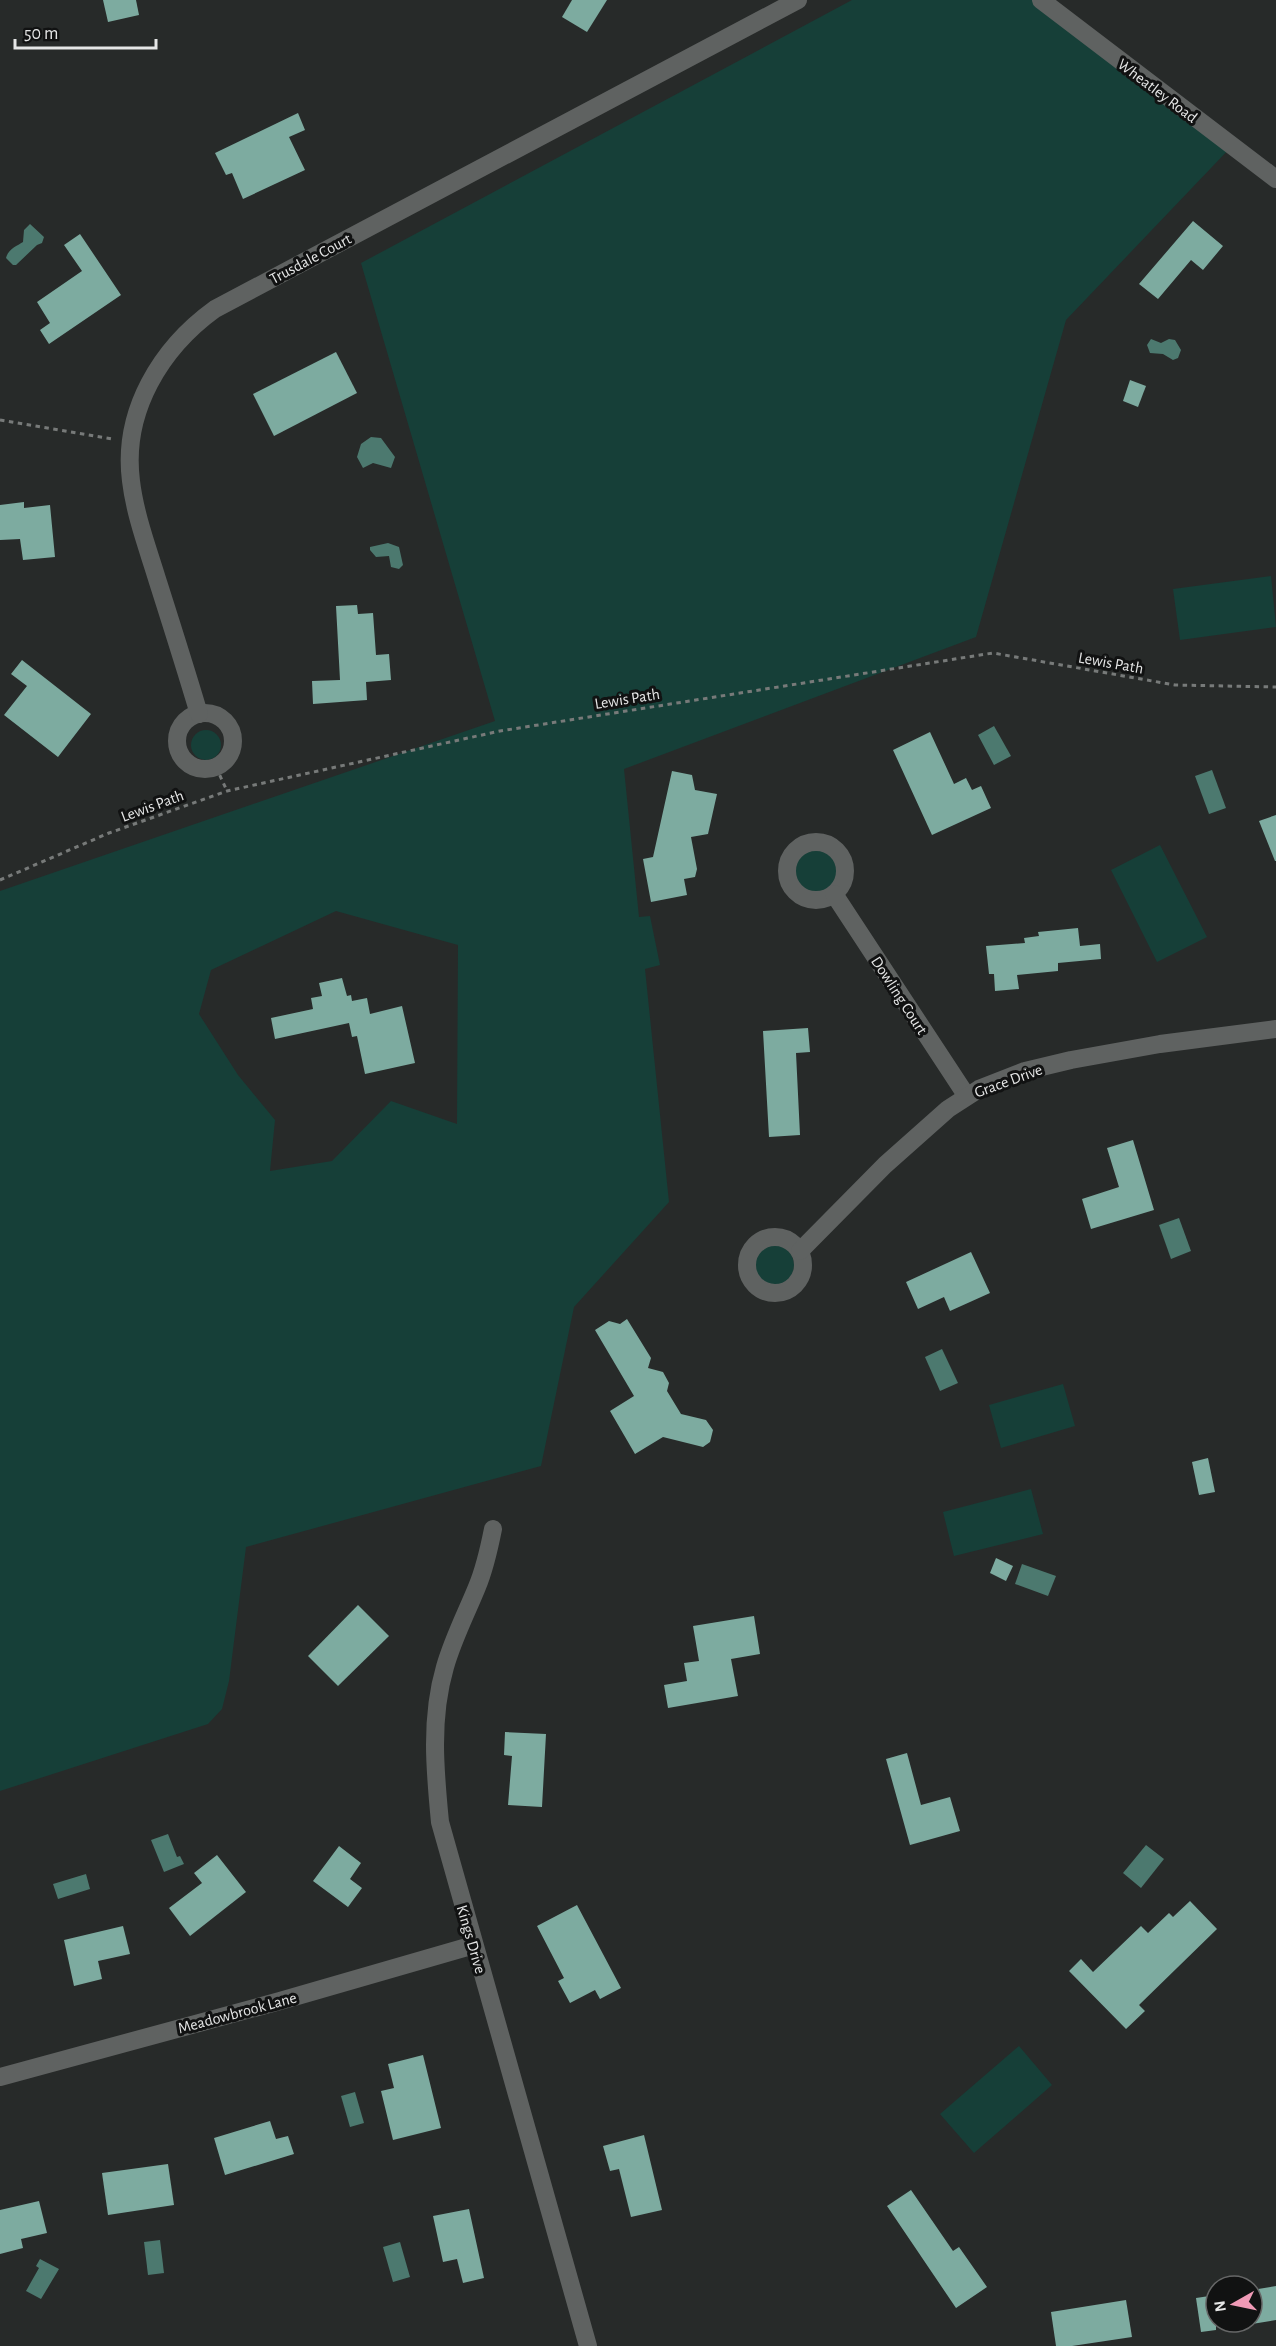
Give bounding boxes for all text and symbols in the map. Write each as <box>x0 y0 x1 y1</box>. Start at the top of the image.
scale bar <box>15 12 156 50</box>
text: 50 m <box>24 25 58 43</box>
street label: Wheatley Road <box>1114 56 1200 127</box>
street label: Trusdale Court <box>267 231 354 287</box>
street label: Lewis Path <box>1077 649 1145 677</box>
street label: Lewis Path <box>593 686 661 712</box>
street label: Lewis Path <box>119 787 186 825</box>
street label: Dowling Court <box>868 954 930 1037</box>
street label: Grace Drive <box>972 1061 1044 1101</box>
street label: Kings Drive <box>454 1903 488 1975</box>
street label: Meadowbrook Lane <box>176 1989 298 2037</box>
north arrow <box>1204 2274 1264 2334</box>
text: N <box>1211 2299 1229 2313</box>

